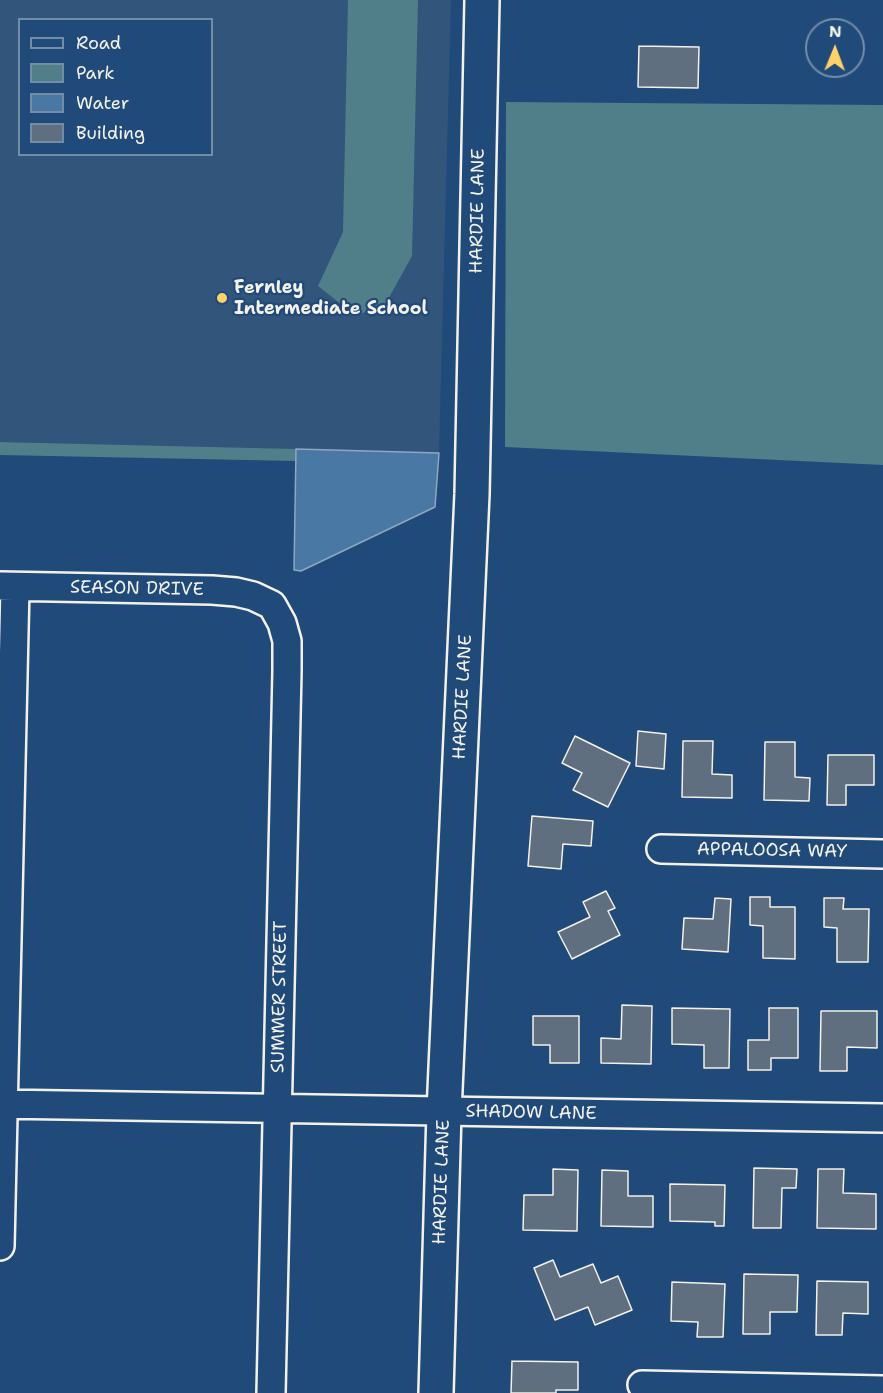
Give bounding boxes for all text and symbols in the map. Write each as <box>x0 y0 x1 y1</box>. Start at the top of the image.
legend <box>18 18 213 156</box>
north arrow <box>805 18 865 78</box>
text: N <box>829 21 842 42</box>
text: Road <box>76 31 121 55</box>
text: Park <box>76 61 115 85</box>
text: Water <box>76 91 129 115</box>
text: Building <box>76 121 145 145</box>
street label: HARDIE LANE <box>466 148 490 274</box>
place label: Fernley Intermediate School <box>234 277 428 320</box>
marker: Fernley Intermediate School <box>215 291 229 305</box>
street label: SEASON DRIVE <box>70 577 204 601</box>
street label: HARDIE LANE <box>449 634 477 760</box>
street label: APPALOOSA WAY <box>697 839 847 863</box>
street label: SUMMER STREET <box>268 921 292 1073</box>
street label: SHADOW LANE <box>465 1101 597 1125</box>
street label: HARDIE LANE <box>429 1119 455 1245</box>

